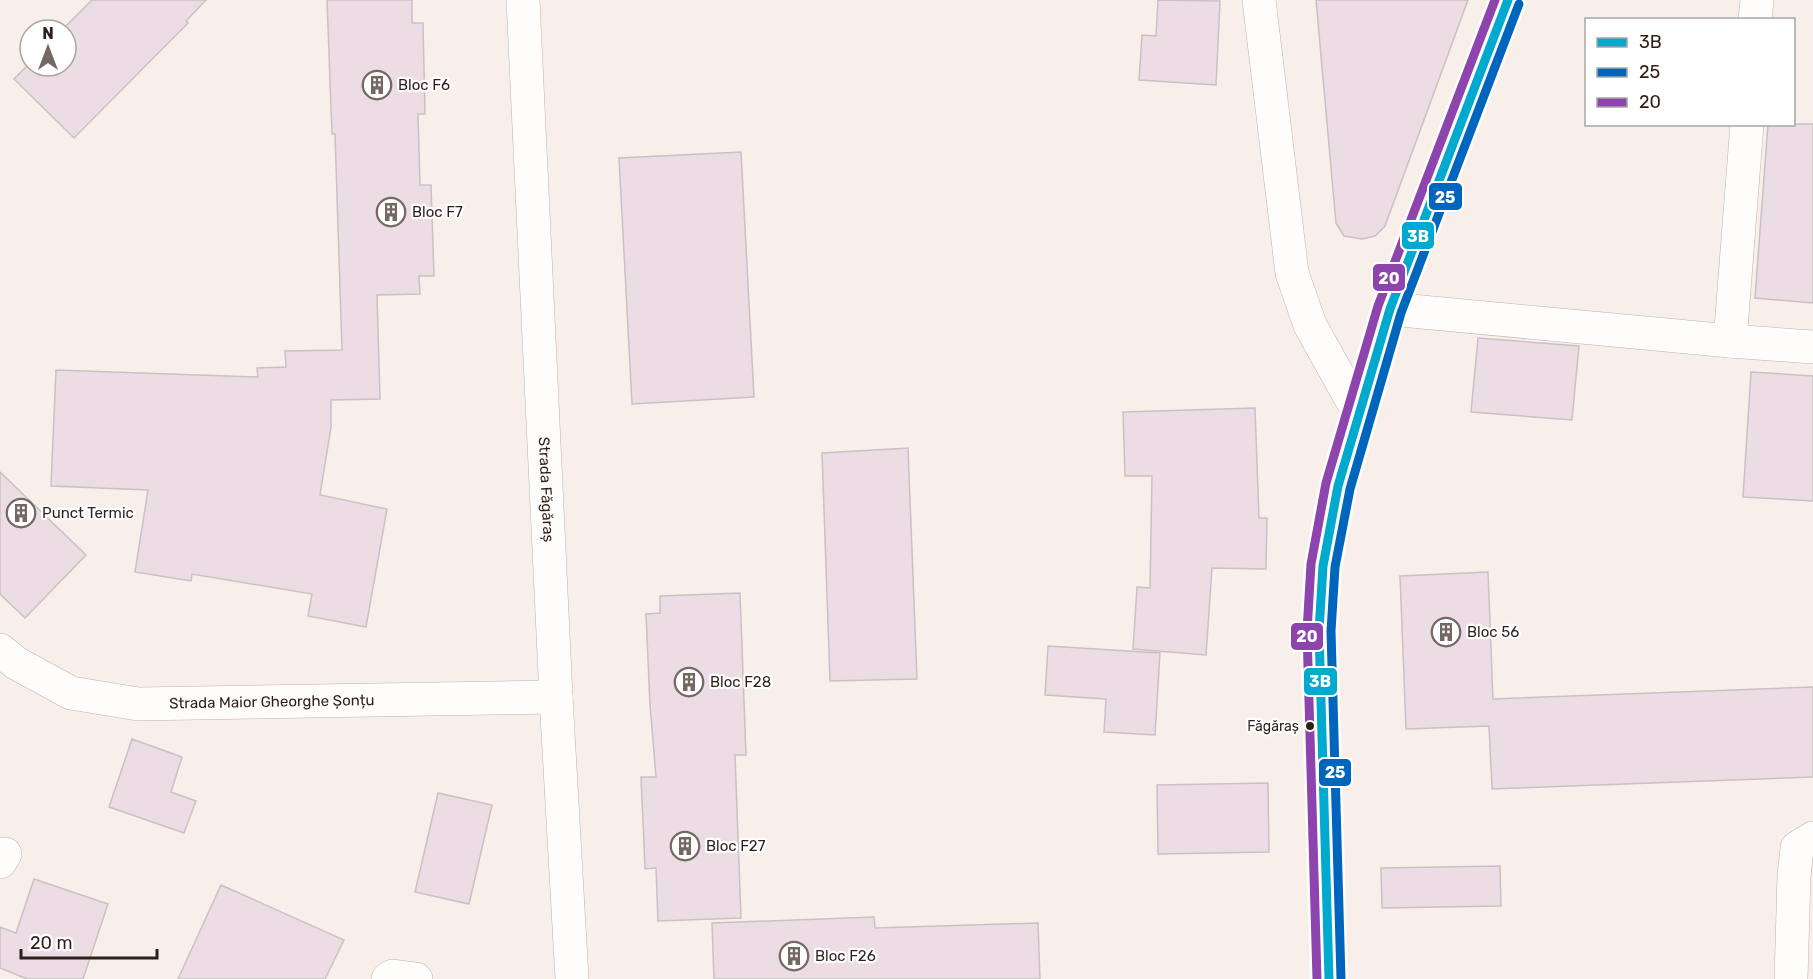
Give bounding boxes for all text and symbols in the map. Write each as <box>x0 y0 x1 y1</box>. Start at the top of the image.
north arrow <box>18 18 78 78</box>
legend <box>1585 18 1795 126</box>
text: N <box>42 24 54 43</box>
text: 3B <box>1639 31 1662 53</box>
text: 25 <box>1639 61 1660 83</box>
building icon: Bloc F6 <box>361 69 393 101</box>
place label: Bloc F6 <box>398 76 450 94</box>
text: 20 <box>1639 91 1661 113</box>
line badge: 25 <box>1428 182 1463 211</box>
text: 25 <box>1435 188 1455 207</box>
building icon: Bloc F7 <box>375 196 407 228</box>
place label: Bloc F7 <box>412 203 463 221</box>
line badge: 3B <box>1401 221 1435 250</box>
text: 3B <box>1407 227 1429 246</box>
line badge: 20 <box>1372 263 1406 292</box>
text: 20 <box>1378 269 1400 288</box>
street label: Strada Făgăraș <box>535 436 558 543</box>
building icon: Punct Termic <box>5 497 37 529</box>
place label: Punct Termic <box>42 504 134 522</box>
building icon: Bloc 56 <box>1430 616 1462 648</box>
line badge: 20 <box>1290 622 1324 651</box>
place label: Bloc 56 <box>1467 623 1519 641</box>
text: 20 <box>1296 627 1318 646</box>
building icon: Bloc F28 <box>673 666 705 698</box>
line badge: 3B <box>1303 667 1338 696</box>
text: 3B <box>1309 672 1331 691</box>
place label: Bloc F28 <box>710 673 771 691</box>
street label: Strada Maior Gheorghe Șonțu <box>169 691 375 712</box>
place label: Făgăraș <box>1247 718 1299 735</box>
marker: Făgăraș <box>1304 720 1316 732</box>
line badge: 25 <box>1318 758 1352 787</box>
text: 25 <box>1325 763 1345 782</box>
building icon: Bloc F27 <box>669 830 701 862</box>
place label: Bloc F27 <box>706 837 766 855</box>
scale bar <box>21 922 158 960</box>
text: 20 m <box>30 932 72 954</box>
building icon: Bloc F26 <box>778 940 810 972</box>
place label: Bloc F26 <box>815 947 876 965</box>

